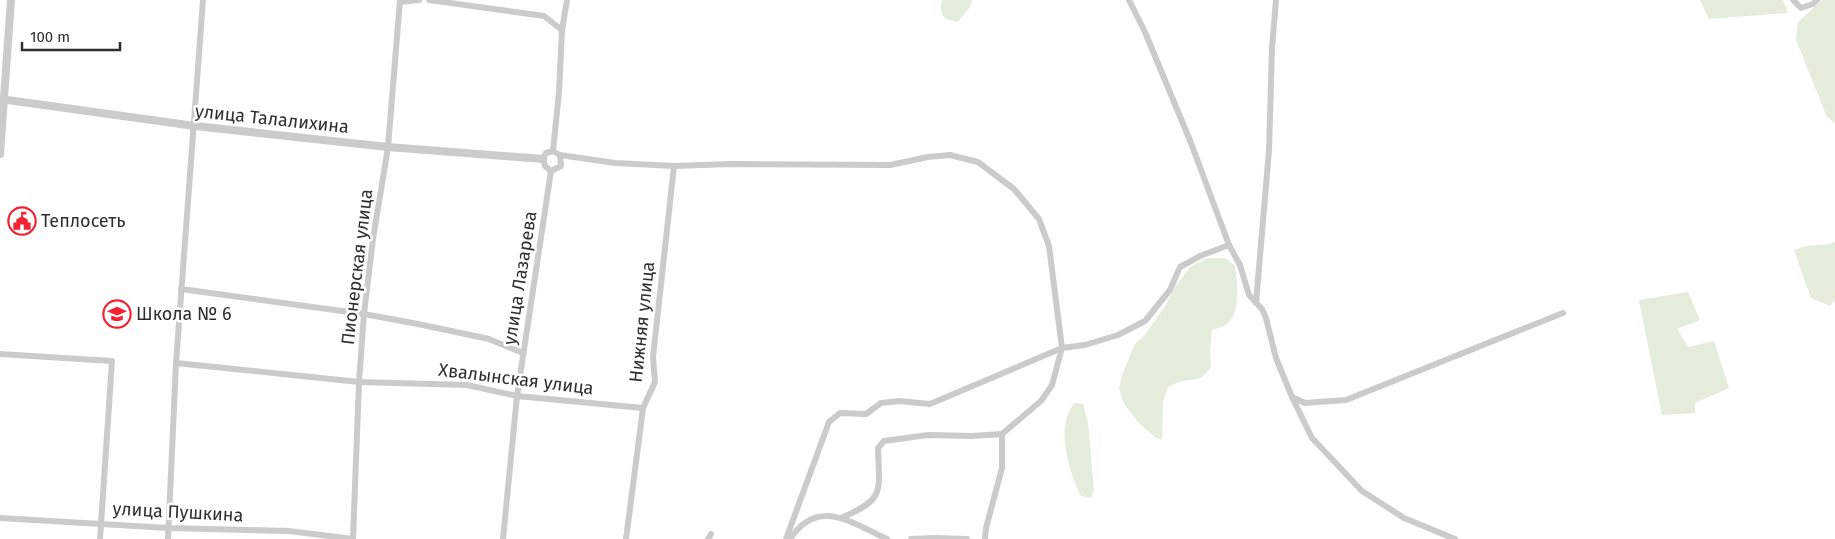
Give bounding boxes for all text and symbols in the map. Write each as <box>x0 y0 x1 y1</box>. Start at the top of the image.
scale bar <box>22 20 120 52</box>
text: 100 m <box>30 28 70 46</box>
street label: улица Талалихина <box>194 100 350 138</box>
street label: Пионерская улица <box>337 188 377 346</box>
public building icon: Теплосеть <box>7 206 37 236</box>
street label: улица Лазарева <box>499 209 541 347</box>
place label: Теплосеть <box>41 210 126 232</box>
street label: Нижняя улица <box>625 260 659 384</box>
school or university icon: Школа № 6 <box>102 299 132 329</box>
place label: Школа № 6 <box>136 303 232 325</box>
street label: Хвалынская улица <box>437 359 595 399</box>
street label: улица Пушкина <box>112 498 244 526</box>

